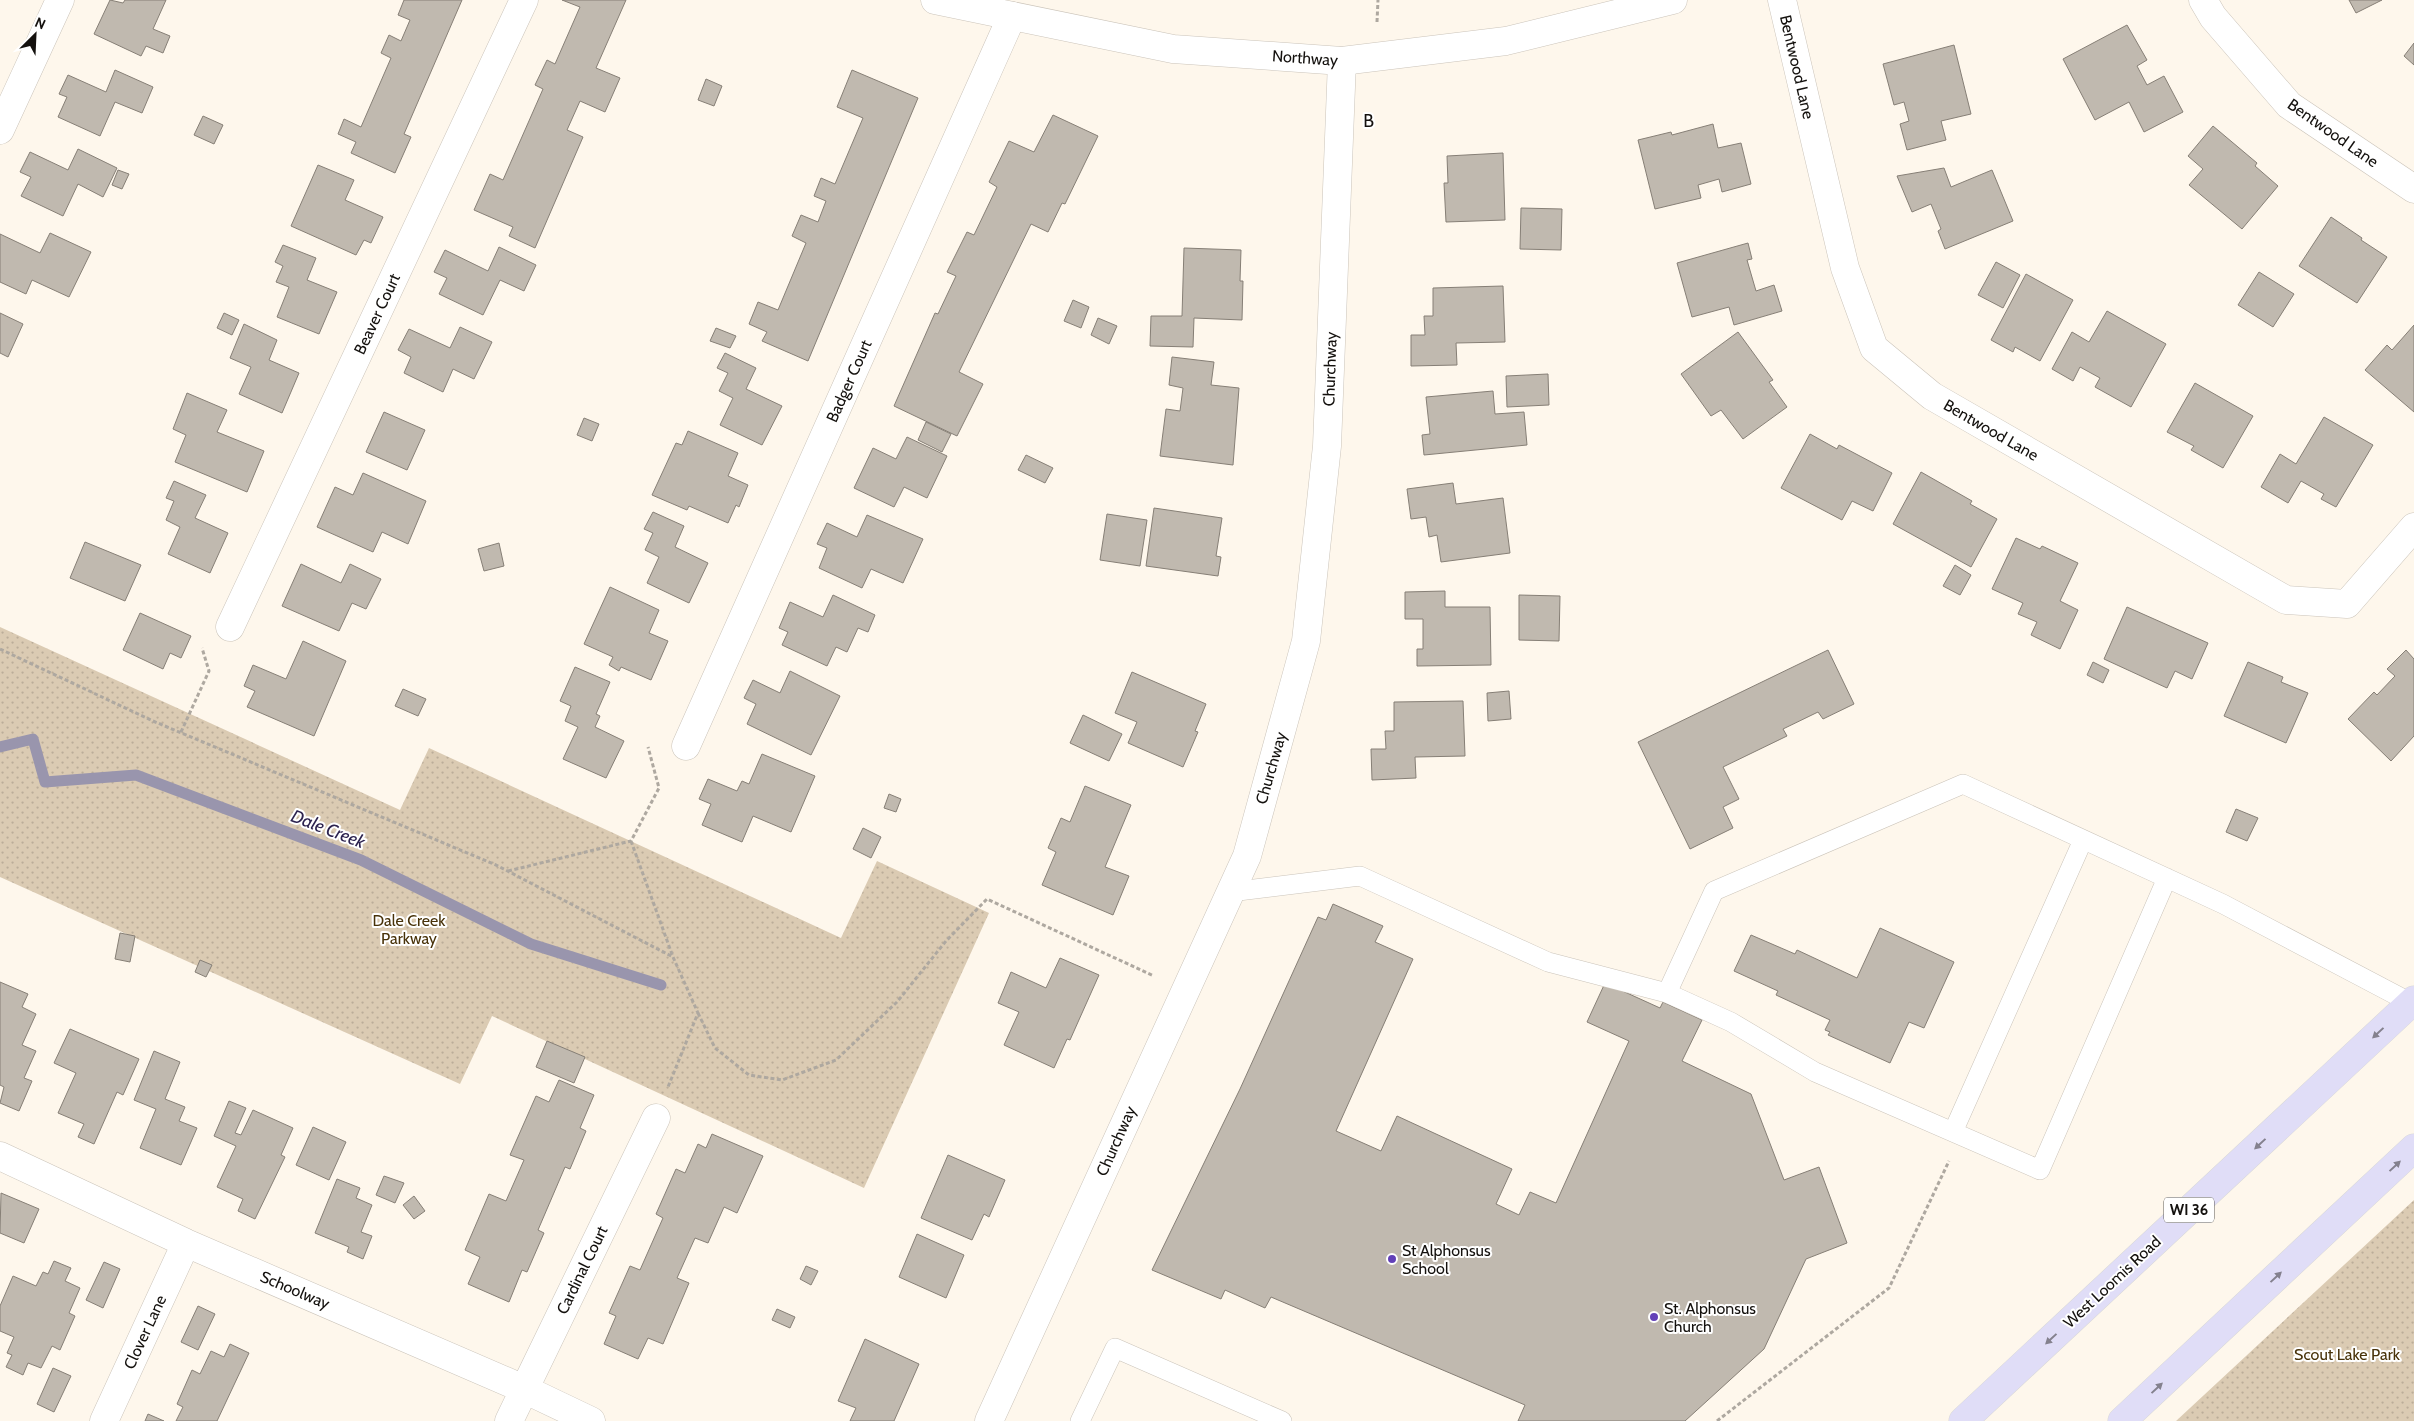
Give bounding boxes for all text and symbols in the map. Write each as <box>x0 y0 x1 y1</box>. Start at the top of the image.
north arrow <box>10 10 60 60</box>
text: N <box>32 13 48 33</box>
street label: Bentwood Lane <box>1776 13 1818 121</box>
street label: Northway <box>1272 46 1338 70</box>
street label: Bentwood Lane <box>2284 95 2382 171</box>
district label: B <box>1363 110 1375 132</box>
street label: Beaver Court <box>350 270 404 357</box>
street label: Churchway <box>1319 331 1341 407</box>
street label: Badger Court <box>822 336 876 425</box>
street label: Bentwood Lane <box>1940 395 2042 465</box>
street label: Churchway <box>1252 730 1290 806</box>
water label: Dale Creek <box>288 805 369 854</box>
park label: Dale Creek Parkway <box>373 911 446 948</box>
one-way arrow <box>2373 1027 2385 1039</box>
street label: Churchway <box>1092 1103 1140 1179</box>
one-way arrow <box>2254 1138 2266 1150</box>
one-way arrow <box>2388 1160 2400 1172</box>
road number: WI 36 <box>2164 1198 2214 1222</box>
street label: Cardinal Court <box>552 1222 612 1317</box>
street label: West Loomis Road <box>2059 1232 2165 1332</box>
place label: St Alphonsus School <box>1402 1241 1491 1278</box>
marker: St Alphonsus School <box>1386 1253 1398 1265</box>
street label: Schoolway <box>257 1267 333 1313</box>
one-way arrow <box>2270 1271 2282 1283</box>
street label: Clover Lane <box>120 1292 170 1372</box>
place label: St. Alphonsus Church <box>1664 1299 1756 1336</box>
marker: St. Alphonsus Church <box>1648 1311 1660 1323</box>
one-way arrow <box>2046 1333 2058 1345</box>
park label: Scout Lake Park <box>2294 1345 2401 1364</box>
one-way arrow <box>2151 1382 2163 1394</box>

